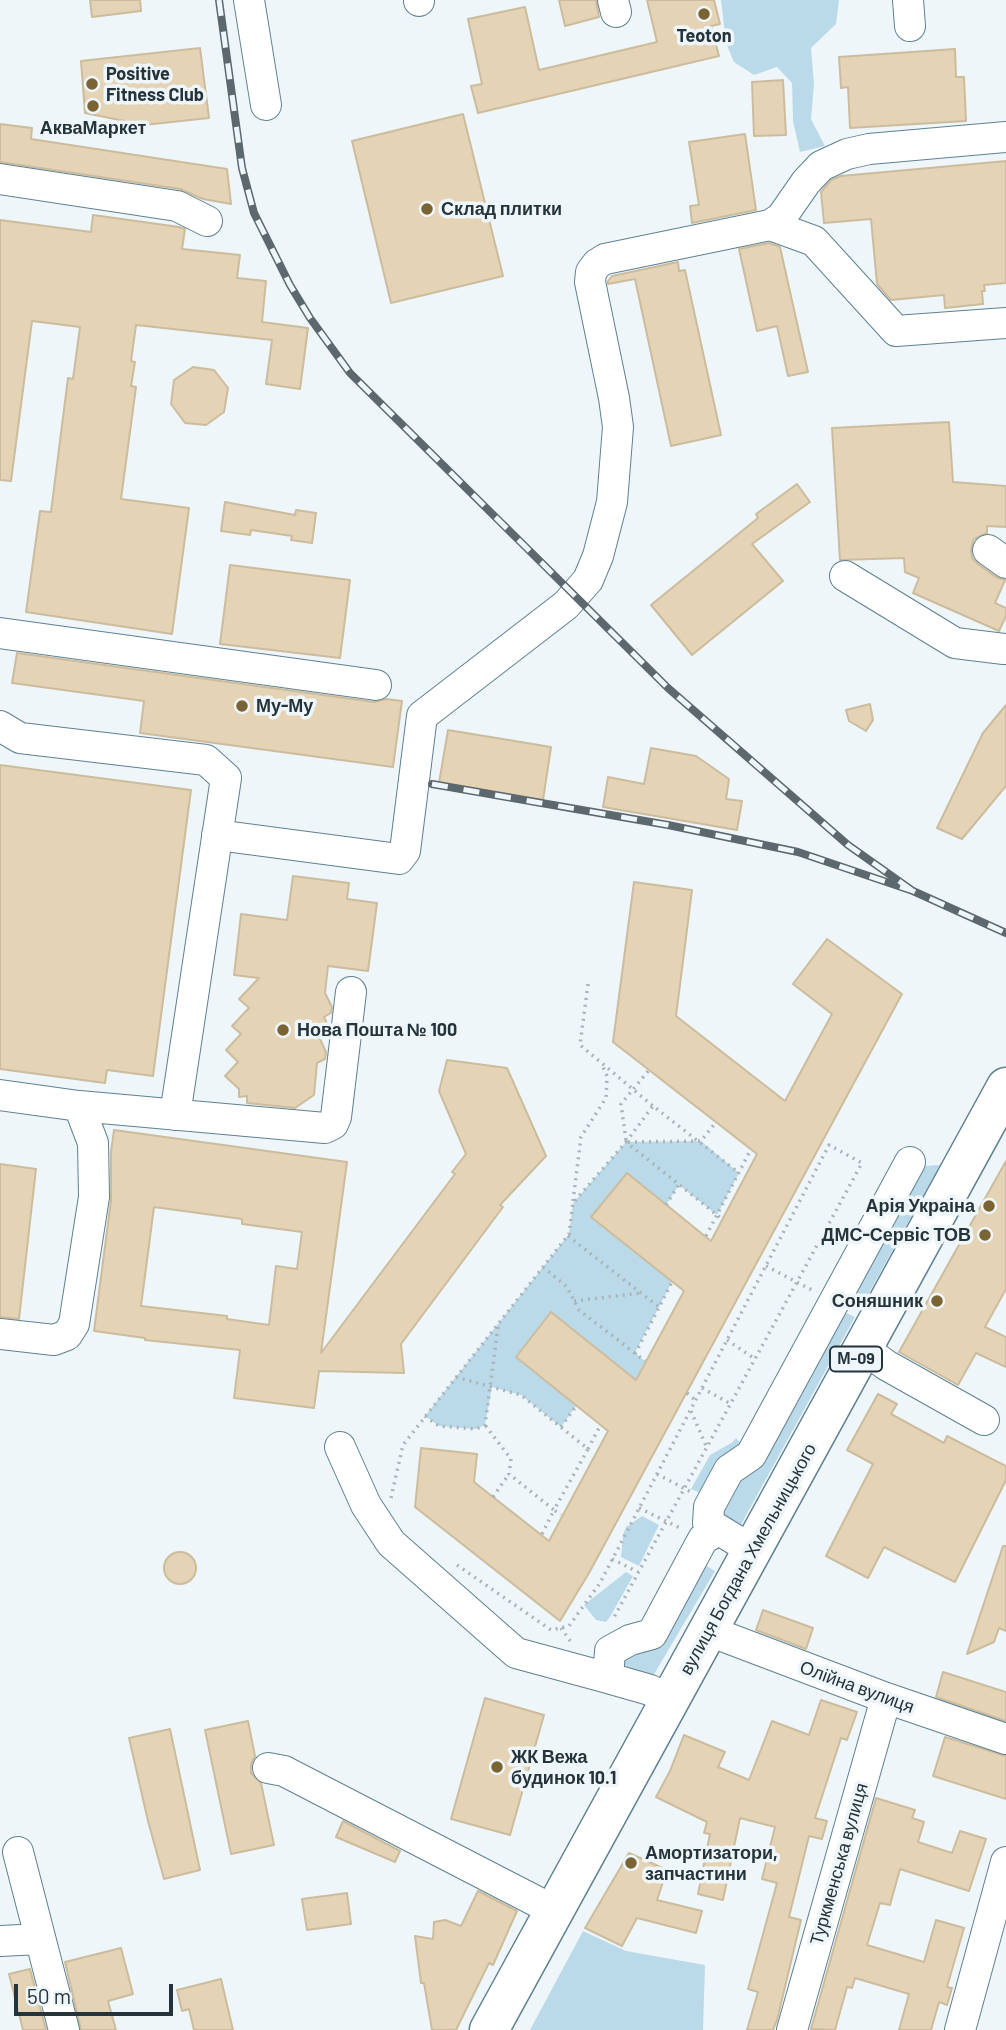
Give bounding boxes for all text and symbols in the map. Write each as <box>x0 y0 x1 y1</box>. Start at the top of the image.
marker: Teoton <box>696 6 712 22</box>
place label: Teoton <box>676 25 732 47</box>
place label: Positive Fitness Club <box>106 63 204 106</box>
marker: Positive Fitness Club <box>84 76 100 92</box>
marker: АкваМаркет <box>85 98 101 114</box>
place label: АкваМаркет <box>40 117 146 139</box>
place label: Склад плитки <box>441 198 562 220</box>
marker: Склад плитки <box>419 201 435 217</box>
place label: Му-Му <box>256 695 313 717</box>
marker: Му-Му <box>234 698 250 714</box>
place label: Нова Пошта № 100 <box>297 1019 457 1041</box>
marker: Нова Пошта № 100 <box>275 1022 291 1038</box>
place label: Арія Украіна <box>865 1195 975 1217</box>
marker: Арія Украіна <box>981 1198 997 1214</box>
place label: ДМС-Сервіс ТОВ <box>822 1224 971 1246</box>
marker: ДМС-Сервіс ТОВ <box>977 1227 993 1243</box>
place label: Соняшник <box>832 1290 923 1312</box>
marker: Соняшник <box>929 1293 945 1309</box>
road number: М-09 <box>830 1346 882 1372</box>
street label: вулиця Богдана Хмельницького <box>675 1440 821 1678</box>
street label: Олійна вулиця <box>797 1656 917 1718</box>
place label: ЖК Вежа будинок 10.1 <box>511 1746 616 1788</box>
marker: ЖК Вежа будинок 10.1 <box>489 1759 505 1775</box>
street label: Туркменська вулиця <box>806 1780 872 1948</box>
place label: Амортизатори, запчастини <box>645 1842 778 1884</box>
marker: Амортизатори, запчастини <box>623 1855 639 1871</box>
scale bar <box>18 1970 177 2014</box>
text: 50 m <box>27 1983 71 2008</box>

